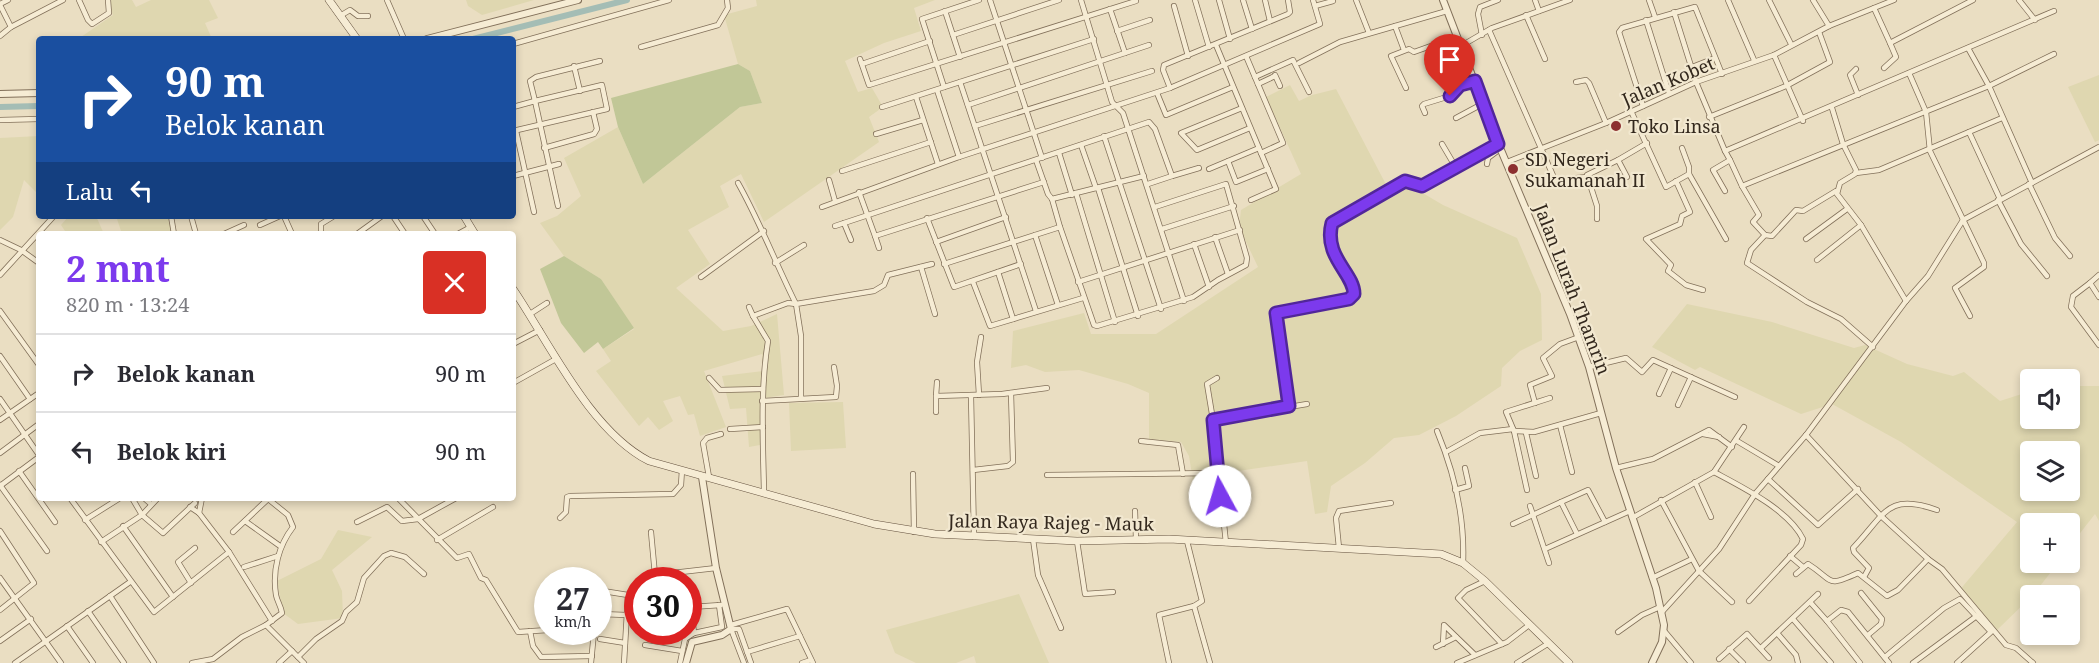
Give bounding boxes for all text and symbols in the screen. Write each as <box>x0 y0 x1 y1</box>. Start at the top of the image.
pin <box>1424 34 1475 96</box>
icon: arrive <box>1433 43 1466 76</box>
street label: Jalan Kobet <box>1617 51 1718 112</box>
text: 90 m <box>165 52 265 109</box>
icon: right <box>66 60 144 138</box>
text: Belok kanan <box>165 106 325 143</box>
place label: Toko Linsa <box>1628 114 1721 138</box>
marker: Toko Linsa <box>1609 119 1623 133</box>
place label: SD Negeri Sukamanah II <box>1525 147 1645 192</box>
marker: SD Negeri Sukamanah II <box>1506 162 1520 176</box>
icon: left <box>125 174 158 207</box>
text: Lalu <box>66 176 113 206</box>
street label: Jalan Lurah Thamrin <box>1529 199 1617 378</box>
text: 2 mnt <box>66 244 170 293</box>
button: close <box>423 251 486 314</box>
text: 820 m · 13:24 <box>66 291 189 318</box>
icon: right <box>66 357 99 390</box>
text: Belok kanan <box>117 358 255 388</box>
text: 90 m <box>435 358 486 388</box>
map controls <box>2020 369 2080 645</box>
button: sound <box>2020 369 2080 429</box>
icon: left <box>66 435 99 468</box>
text: Belok kiri <box>117 436 226 466</box>
text: 90 m <box>435 436 486 466</box>
button: layers <box>2020 441 2080 501</box>
position arrow <box>1188 464 1252 528</box>
street label: Jalan Raya Rajeg - Mauk <box>947 508 1155 536</box>
button: + <box>2020 513 2080 573</box>
speed limit sign: 30 <box>624 567 702 645</box>
text: 27 <box>556 578 590 619</box>
button: − <box>2020 585 2080 645</box>
text: km/h <box>555 611 591 631</box>

